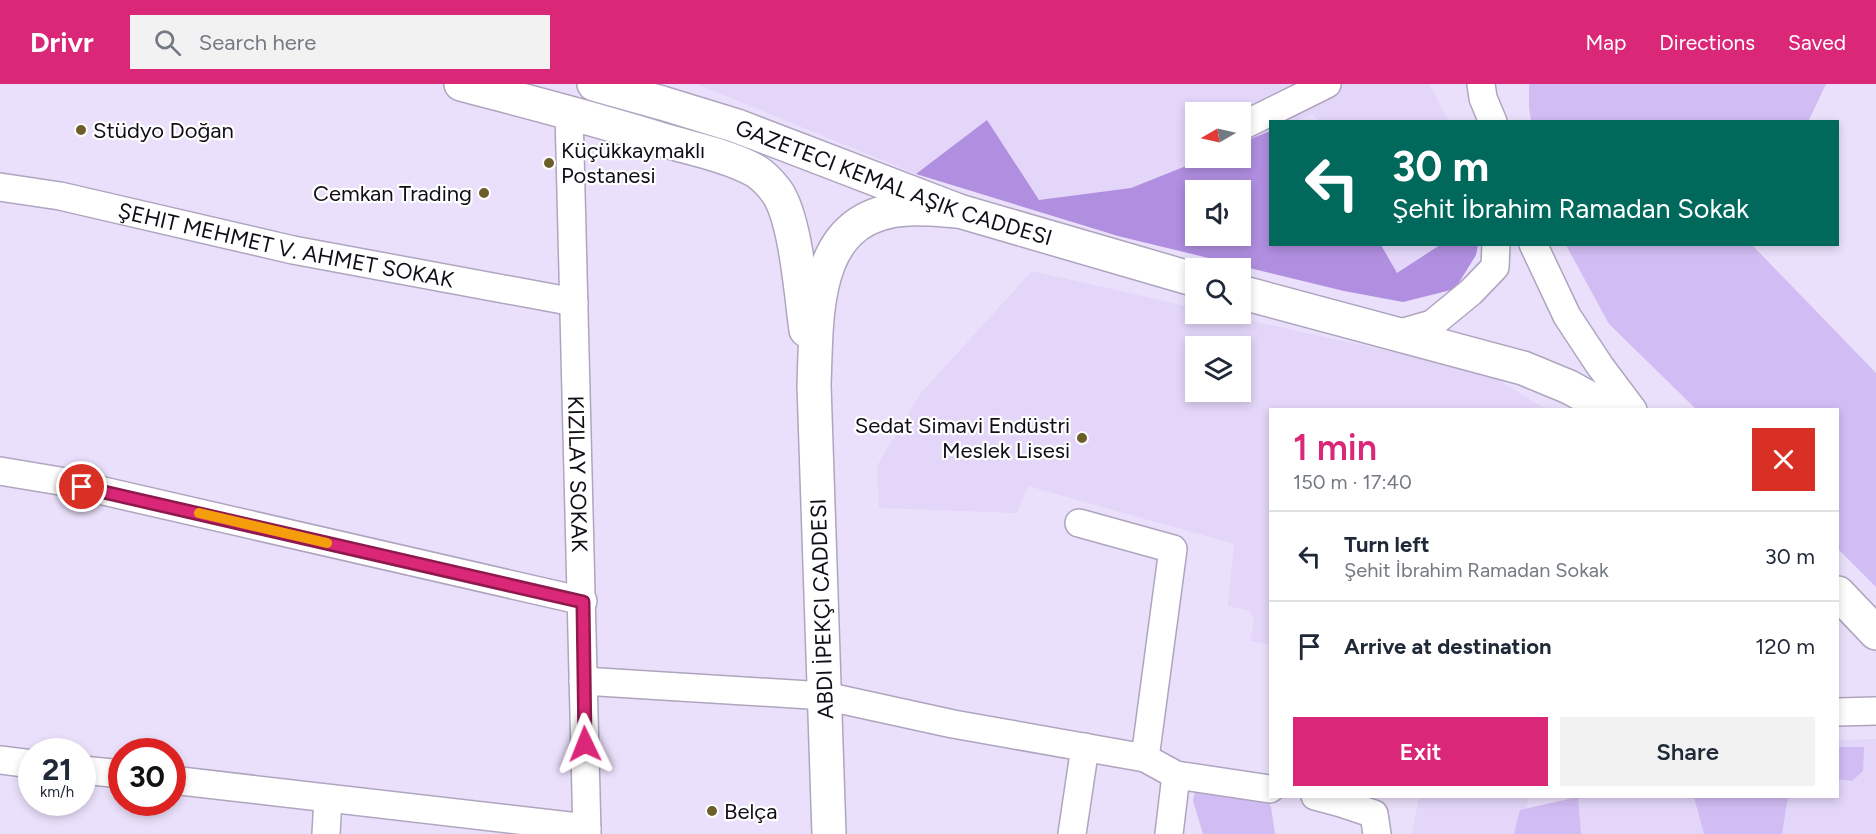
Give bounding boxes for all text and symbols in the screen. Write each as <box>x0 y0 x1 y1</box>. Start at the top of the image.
search box <box>130 15 550 69</box>
text: Drivr <box>30 25 94 59</box>
icon: search <box>151 26 184 59</box>
text: Search here <box>199 29 316 56</box>
text: Map <box>1585 30 1626 55</box>
text: Directions <box>1659 30 1755 55</box>
text: Saved <box>1788 30 1846 55</box>
north arrow <box>1185 102 1251 168</box>
map controls <box>1185 102 1251 402</box>
street label: GAZETECI KEMAL AŞIK CADDESI <box>732 113 1056 251</box>
place label: Stüdyo Doğan <box>93 117 234 144</box>
marker: Stüdyo Doğan <box>74 123 88 137</box>
place label: Küçükkaymaklı Postanesi <box>561 137 705 189</box>
text: 30 m <box>1392 141 1489 192</box>
icon: left <box>1293 144 1371 222</box>
marker: Küçükkaymaklı Postanesi <box>542 156 556 170</box>
place label: Cemkan Trading <box>313 180 472 207</box>
button: sound <box>1185 180 1251 246</box>
marker: Cemkan Trading <box>477 186 491 200</box>
text: Şehit İbrahim Ramadan Sokak <box>1392 192 1749 225</box>
street label: ŞEHIT MEHMET V. AHMET SOKAK <box>116 196 457 293</box>
button: search <box>1185 258 1251 324</box>
button: layers <box>1185 336 1251 402</box>
street label: KIZILAY SOKAK <box>563 395 593 553</box>
place label: Sedat Simavi Endüstri Meslek Lisesi <box>855 412 1070 464</box>
text: 1 min <box>1293 426 1377 469</box>
button: close <box>1752 428 1815 491</box>
marker: Sedat Simavi Endüstri Meslek Lisesi <box>1075 431 1089 445</box>
pin <box>56 461 107 512</box>
icon: arrive <box>65 470 98 503</box>
text: 150 m · 17:40 <box>1293 470 1412 494</box>
street label: ABDI İPEKÇI CADDESI <box>805 498 839 720</box>
text: Turn left <box>1344 531 1430 558</box>
icon: left <box>1293 540 1326 573</box>
text: 30 m <box>1765 543 1815 570</box>
text: Şehit İbrahim Ramadan Sokak <box>1344 558 1609 582</box>
icon: arrive <box>1293 630 1326 663</box>
text: Arrive at destination <box>1344 633 1552 660</box>
text: 120 m <box>1755 633 1815 660</box>
position arrow <box>553 712 617 776</box>
button: Exit <box>1293 717 1548 786</box>
button: Share <box>1560 717 1815 786</box>
speed limit sign: 30 <box>108 738 186 816</box>
text: 21 <box>42 751 72 788</box>
text: km/h <box>40 783 74 801</box>
place label: Belça <box>724 798 777 825</box>
marker: Belça <box>705 804 719 818</box>

